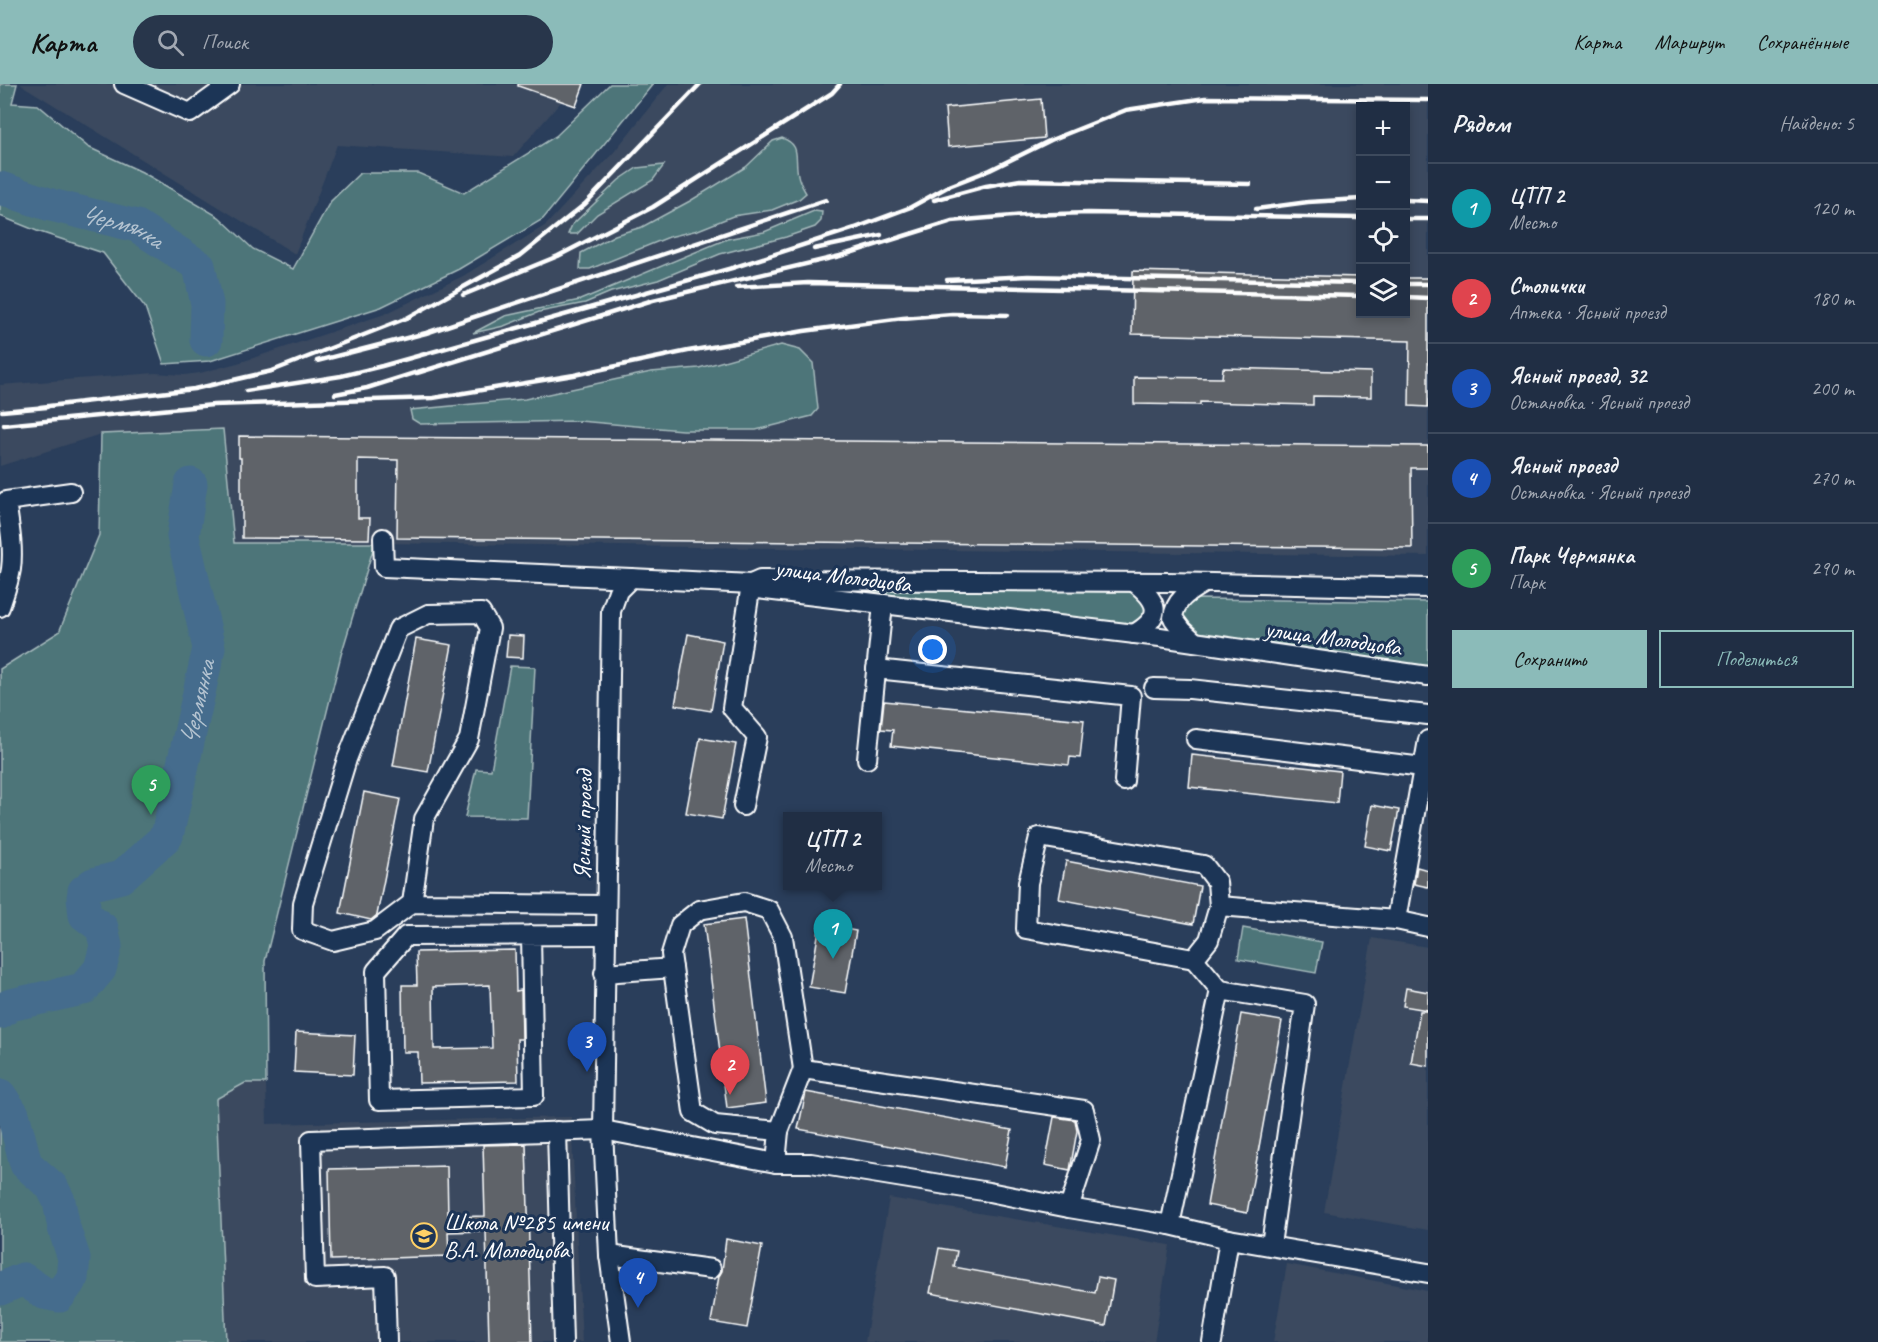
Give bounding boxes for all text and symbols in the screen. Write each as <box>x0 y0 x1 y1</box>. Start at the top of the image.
search box <box>133 15 553 69</box>
text: Карта <box>30 25 97 60</box>
icon: search <box>154 26 187 59</box>
text: Поиск <box>202 28 248 56</box>
text: Карта <box>1573 29 1622 55</box>
text: Маршрут <box>1655 29 1724 55</box>
text: Сохранённые <box>1757 29 1848 55</box>
map controls <box>1356 102 1410 318</box>
button: + <box>1356 102 1410 156</box>
text: Рядом <box>1452 107 1510 140</box>
text: Найдено: 5 <box>1779 111 1854 136</box>
button: − <box>1356 156 1410 210</box>
text: ЦТП 2 <box>1509 182 1564 210</box>
text: 1 <box>1467 196 1476 221</box>
text: 120 m <box>1811 196 1854 221</box>
water label: Чермянка <box>77 197 173 258</box>
button: locate <box>1356 210 1410 264</box>
text: Место <box>1509 210 1556 235</box>
button: layers <box>1356 264 1410 318</box>
text: Столички <box>1509 272 1584 300</box>
text: 2 <box>1467 286 1476 311</box>
text: 180 m <box>1811 286 1854 311</box>
text: Аптека · Ясный проезд <box>1509 300 1666 325</box>
text: Ясный проезд, 32 <box>1509 362 1646 390</box>
text: 3 <box>1467 376 1476 401</box>
text: 200 m <box>1811 376 1854 401</box>
text: Остановка · Ясный проезд <box>1509 390 1689 415</box>
text: Ясный проезд <box>1509 452 1617 480</box>
text: 4 <box>1467 466 1476 491</box>
text: 270 m <box>1811 466 1854 491</box>
text: Остановка · Ясный проезд <box>1509 480 1689 505</box>
text: Парк Чермянка <box>1509 542 1634 570</box>
street label: улица Молодцова <box>771 553 914 599</box>
text: 5 <box>1467 556 1476 581</box>
text: 290 m <box>1811 556 1854 581</box>
text: Парк <box>1509 570 1545 595</box>
street label: улица Молодцова <box>1261 613 1405 663</box>
button: Сохранить <box>1452 630 1647 688</box>
button: Поделиться <box>1659 630 1854 688</box>
your location <box>918 635 947 664</box>
water label: Чермянка <box>172 654 223 749</box>
pin: 5 <box>132 766 170 815</box>
street label: Ясный проезд <box>567 767 599 880</box>
popup <box>783 812 882 890</box>
text: ЦТП 2 <box>805 825 860 853</box>
text: Место <box>805 853 852 878</box>
pin: 1 <box>814 910 852 959</box>
pin: 3 <box>568 1022 606 1072</box>
pin: 2 <box>710 1046 750 1095</box>
place label: Школа №285 имени В.А. Молодцова <box>444 1207 611 1265</box>
school or university icon: Школа №285 имени В.А. Молодцова <box>409 1221 439 1251</box>
pin: 4 <box>618 1258 658 1308</box>

